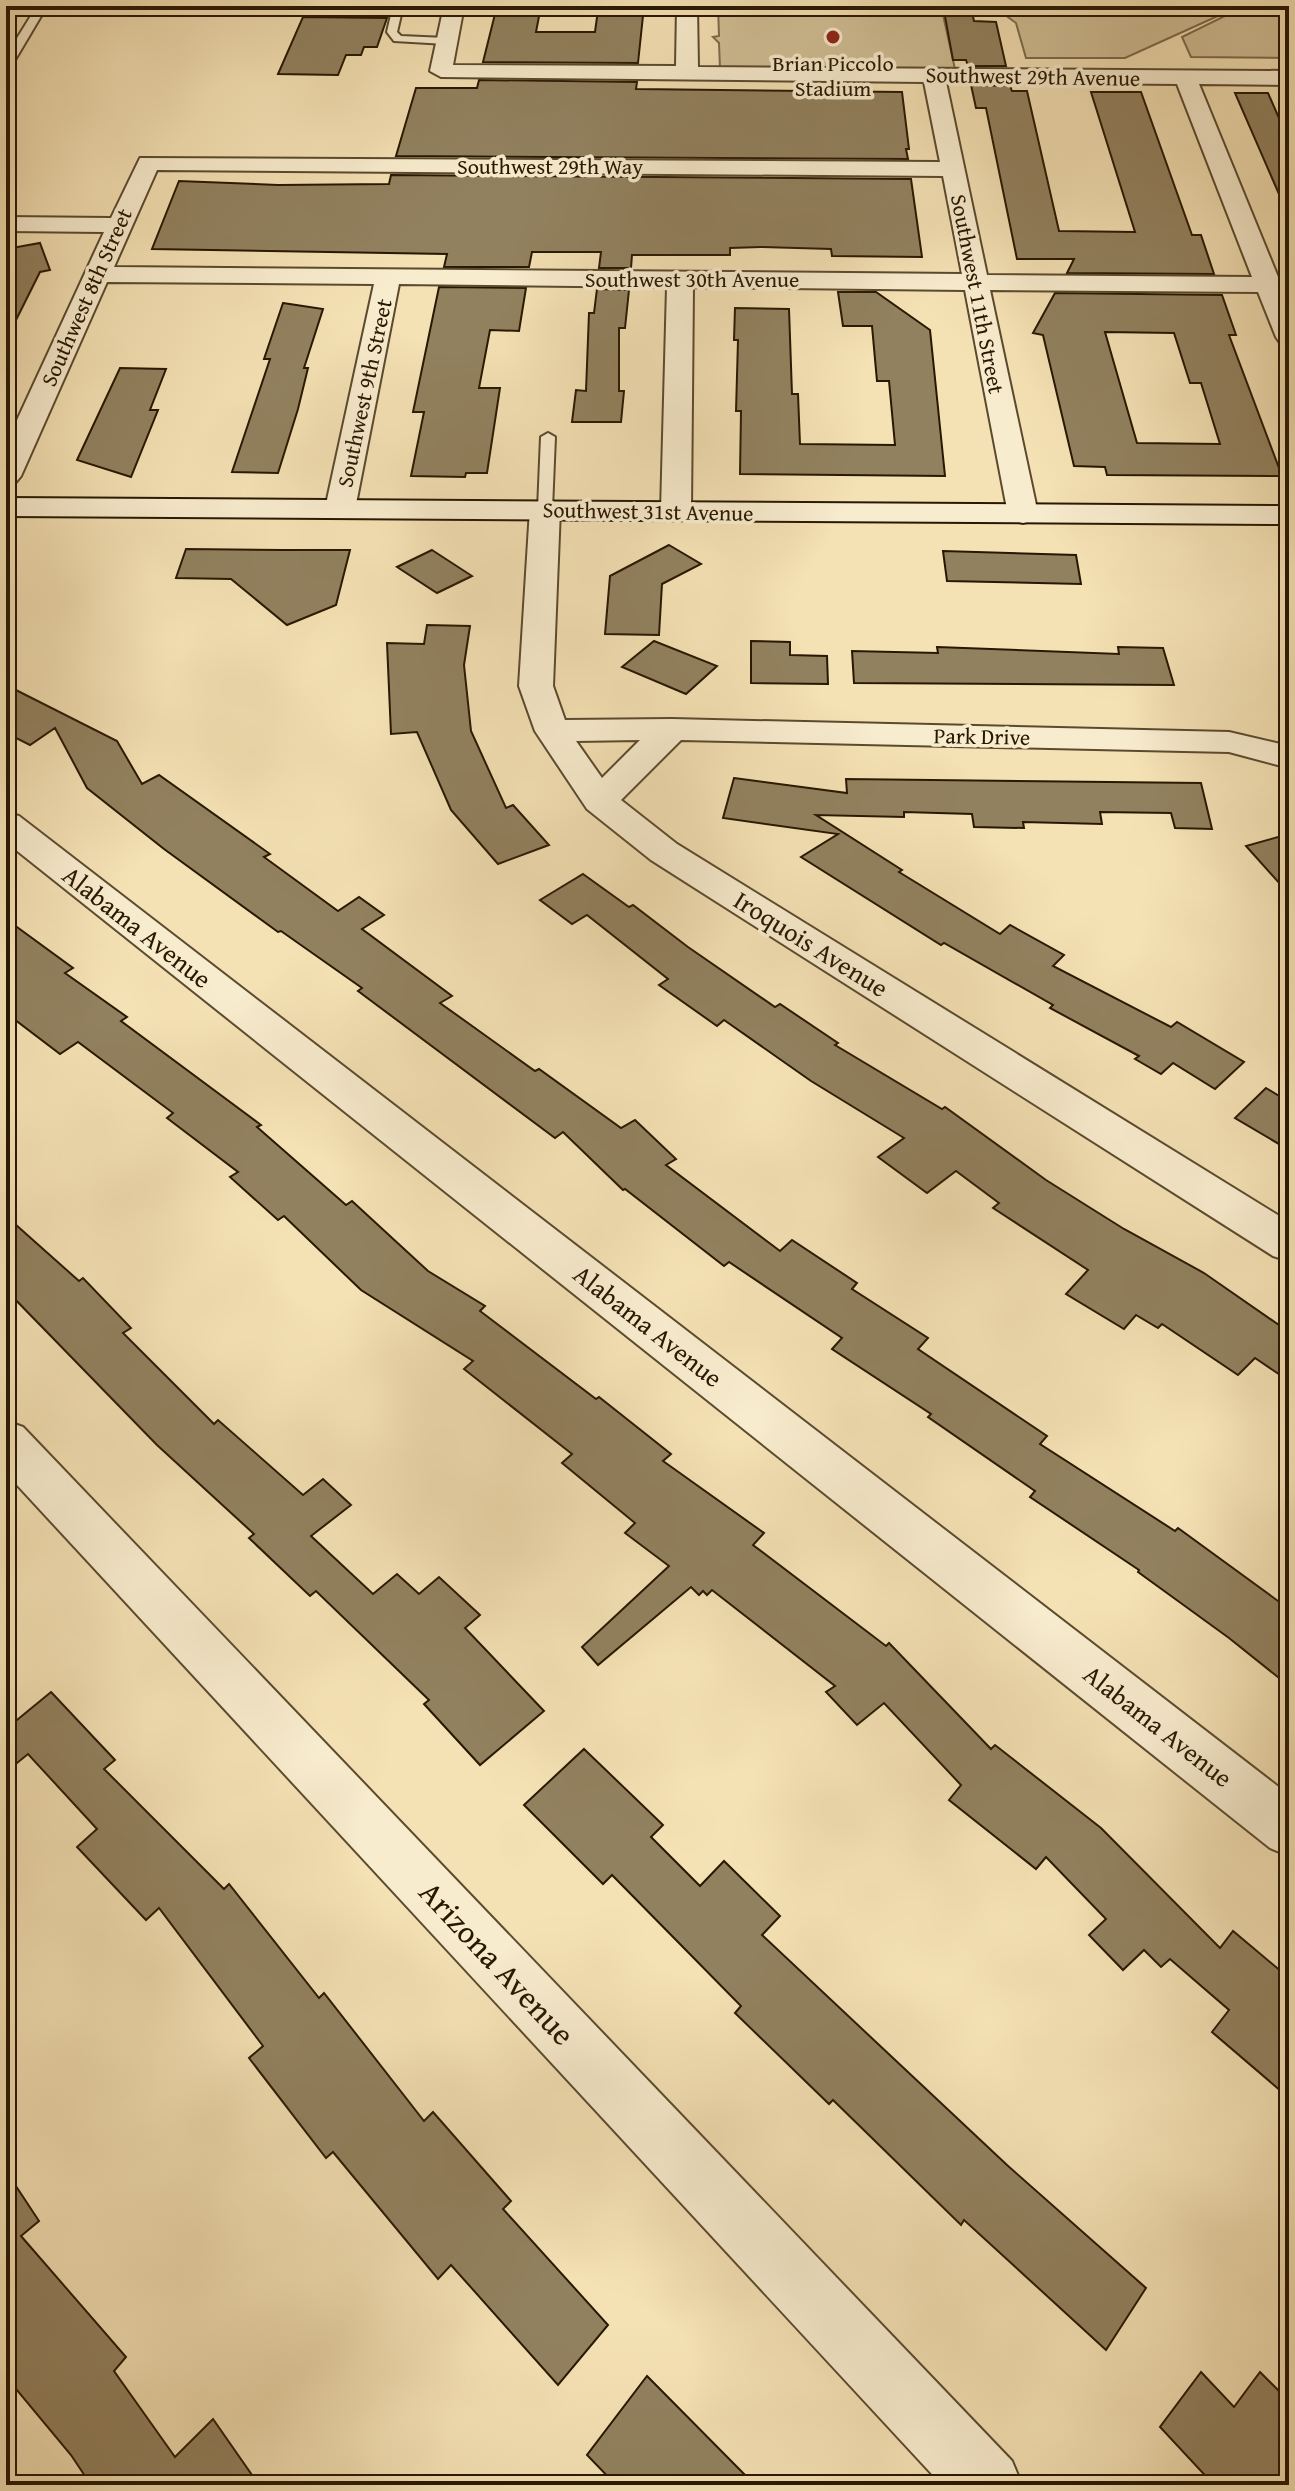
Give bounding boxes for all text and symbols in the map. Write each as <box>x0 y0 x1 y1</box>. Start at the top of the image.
marker: Brian Piccolo Stadium <box>824 28 842 46</box>
place label: Brian Piccolo Stadium <box>772 47 894 104</box>
street label: Southwest 29th Avenue <box>925 58 1141 94</box>
street label: Southwest 29th Way <box>457 150 643 182</box>
street label: Southwest 11th Street <box>943 191 1013 397</box>
street label: Southwest 8th Street <box>32 203 140 391</box>
street label: Southwest 30th Avenue <box>585 263 799 295</box>
street label: Southwest 9th Street <box>328 296 400 490</box>
street label: Southwest 31st Avenue <box>542 493 754 529</box>
street label: Park Drive <box>933 719 1031 753</box>
street label: Alabama Avenue <box>54 856 220 997</box>
street label: Iroquois Avenue <box>726 880 896 1007</box>
street label: Alabama Avenue <box>565 1255 731 1396</box>
street label: Alabama Avenue <box>1075 1655 1241 1796</box>
street label: Arizona Avenue <box>408 1870 586 2056</box>

